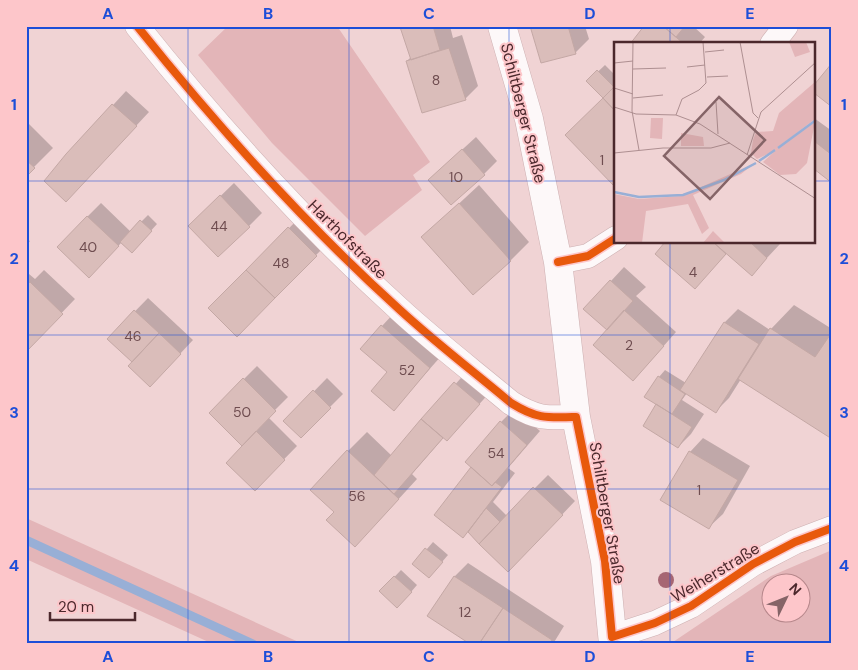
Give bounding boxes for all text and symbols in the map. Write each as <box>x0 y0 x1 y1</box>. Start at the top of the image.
text: A <box>102 3 114 24</box>
text: B <box>263 3 273 24</box>
text: C <box>423 3 435 24</box>
text: D <box>584 3 596 24</box>
text: E <box>745 3 755 24</box>
street label: Schiltberger Straße <box>496 41 551 185</box>
inset map <box>614 42 816 244</box>
house number: 8 <box>432 71 440 89</box>
text: 1 <box>11 94 17 115</box>
text: 1 <box>841 94 847 115</box>
house number: 1 <box>600 151 604 169</box>
house number: 10 <box>449 168 463 186</box>
street label: Harthofstraße <box>304 195 392 283</box>
house number: 44 <box>211 217 228 235</box>
house number: 40 <box>79 238 97 256</box>
text: 2 <box>9 248 19 269</box>
text: 2 <box>839 248 849 269</box>
house number: 48 <box>272 254 290 272</box>
house number: 4 <box>689 263 698 281</box>
house number: 46 <box>124 327 142 345</box>
house number: 2 <box>625 336 633 354</box>
house number: 52 <box>399 361 415 379</box>
text: 3 <box>9 402 19 423</box>
text: 3 <box>839 402 849 423</box>
house number: 50 <box>233 403 251 421</box>
street label: Schiltberger Straße <box>585 441 630 586</box>
house number: 54 <box>487 444 505 462</box>
house number: 1 <box>697 481 701 499</box>
house number: 56 <box>348 487 366 505</box>
street label: Weiherstraße <box>667 538 763 607</box>
text: 4 <box>9 555 19 576</box>
text: 4 <box>839 555 849 576</box>
north arrow <box>760 572 810 622</box>
text: N <box>785 579 806 599</box>
scale bar <box>50 590 135 622</box>
text: 20 m <box>58 597 94 617</box>
house number: 12 <box>459 603 471 621</box>
text: A <box>102 646 114 667</box>
text: B <box>263 646 273 667</box>
text: C <box>423 646 435 667</box>
text: D <box>584 646 596 667</box>
text: E <box>745 646 755 667</box>

